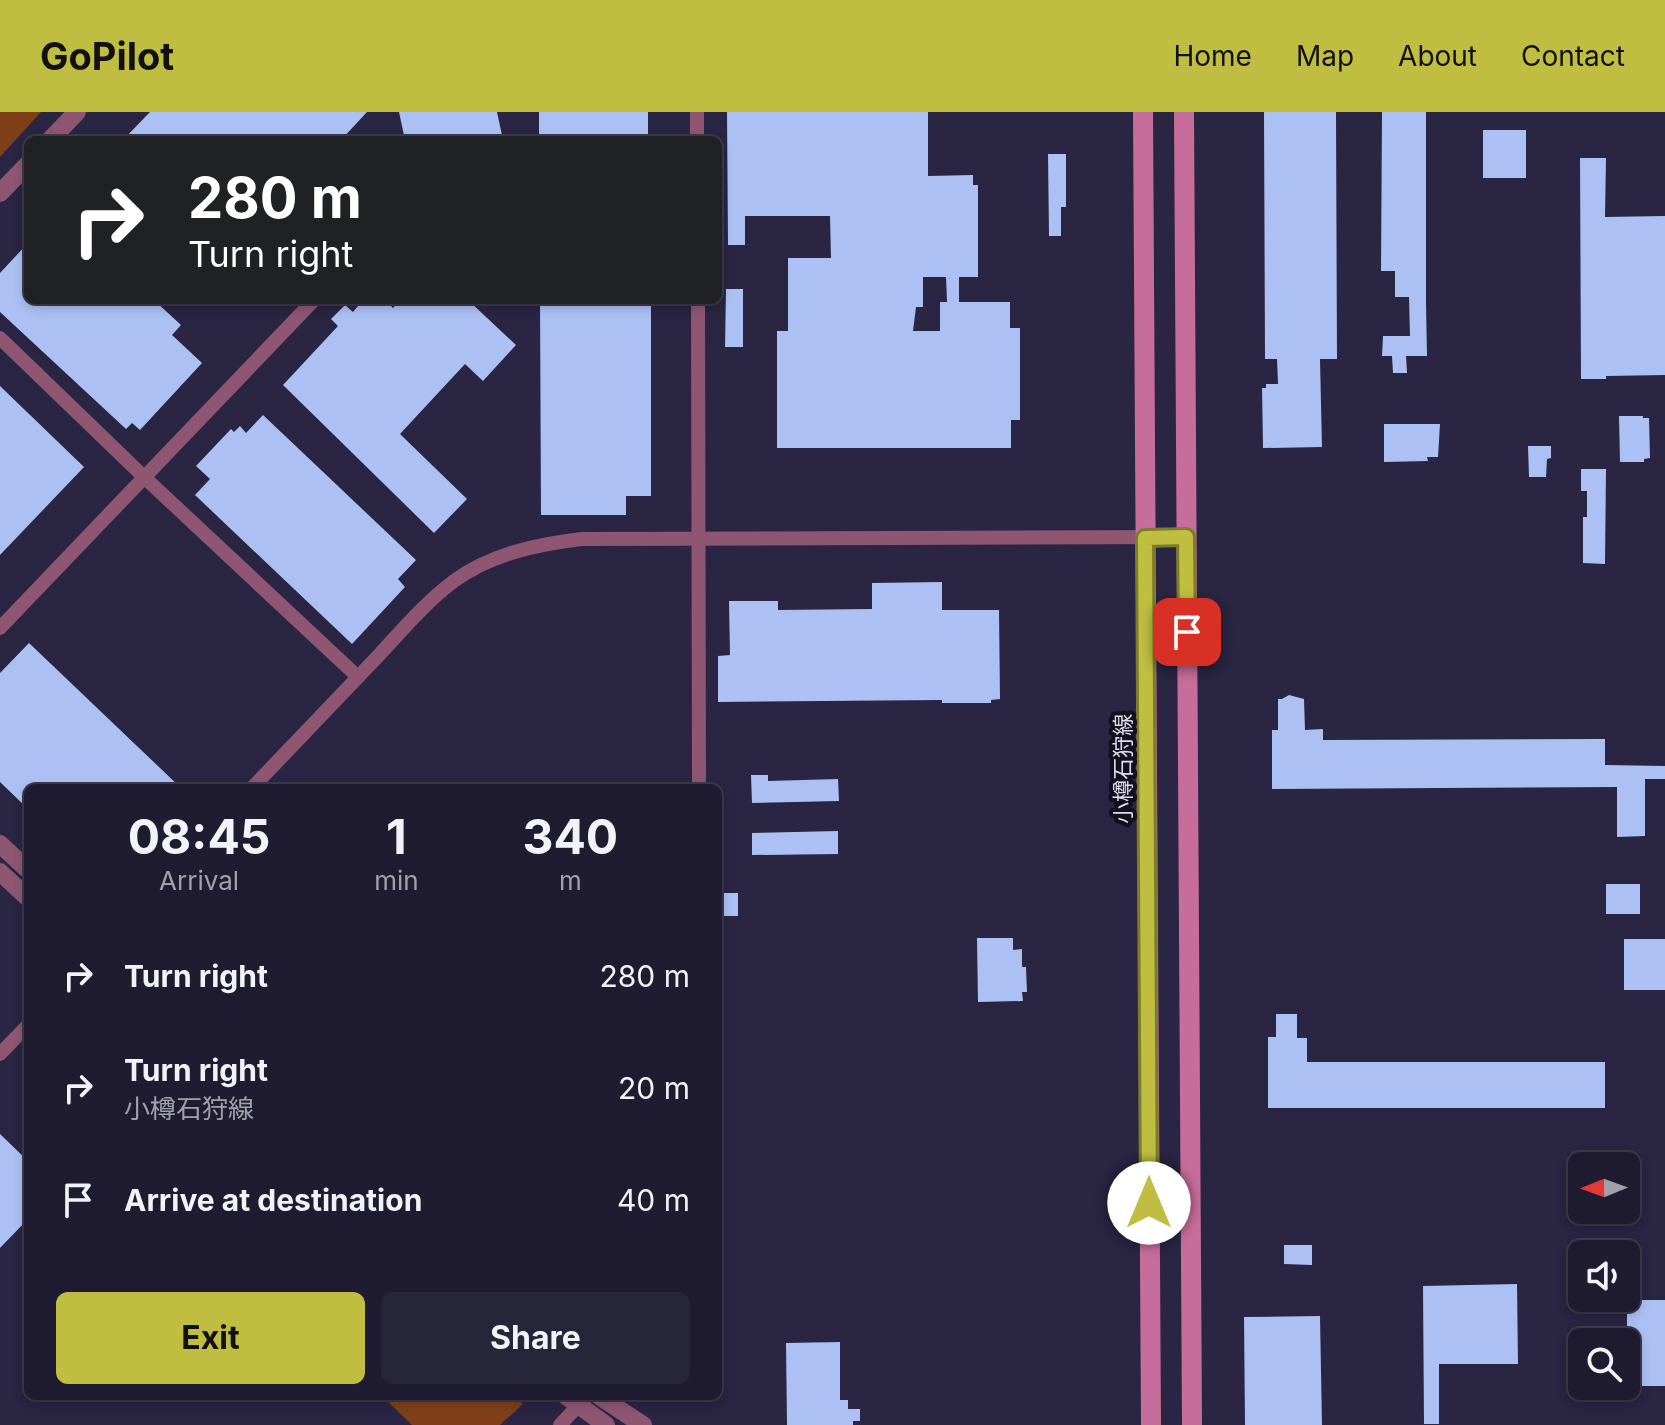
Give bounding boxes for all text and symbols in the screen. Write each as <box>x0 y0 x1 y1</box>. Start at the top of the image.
text: GoPilot <box>40 33 174 79</box>
text: Home <box>1173 39 1252 73</box>
text: Map <box>1296 39 1354 73</box>
text: About <box>1398 39 1477 73</box>
text: Contact <box>1521 39 1625 73</box>
text: 280 m <box>188 164 362 232</box>
icon: right <box>56 168 160 272</box>
text: Turn right <box>188 232 353 276</box>
pin <box>1153 598 1221 666</box>
icon: arrive <box>1165 610 1209 654</box>
street label: 小樽石狩線 <box>1110 714 1136 824</box>
text: 08:45 <box>128 807 271 866</box>
text: 1 <box>386 807 407 866</box>
text: 340 <box>522 807 618 866</box>
text: Arrival <box>159 865 239 896</box>
text: min <box>374 865 419 896</box>
text: m <box>559 865 582 896</box>
icon: right <box>56 954 100 998</box>
text: Turn right <box>124 958 268 994</box>
text: 280 m <box>600 958 690 994</box>
text: Turn right <box>124 1052 268 1088</box>
icon: right <box>56 1066 100 1110</box>
text: 20 m <box>618 1070 690 1106</box>
text: 小樽石狩線 <box>124 1093 254 1124</box>
north arrow <box>1568 1152 1640 1224</box>
map controls <box>1568 1152 1640 1400</box>
position arrow <box>1107 1161 1191 1245</box>
icon: arrive <box>56 1178 100 1222</box>
text: Arrive at destination <box>124 1182 422 1218</box>
text: 40 m <box>617 1182 690 1218</box>
button: sound <box>1568 1240 1640 1312</box>
button: Exit <box>56 1292 365 1384</box>
button: Share <box>381 1292 690 1384</box>
button: search <box>1568 1328 1640 1400</box>

